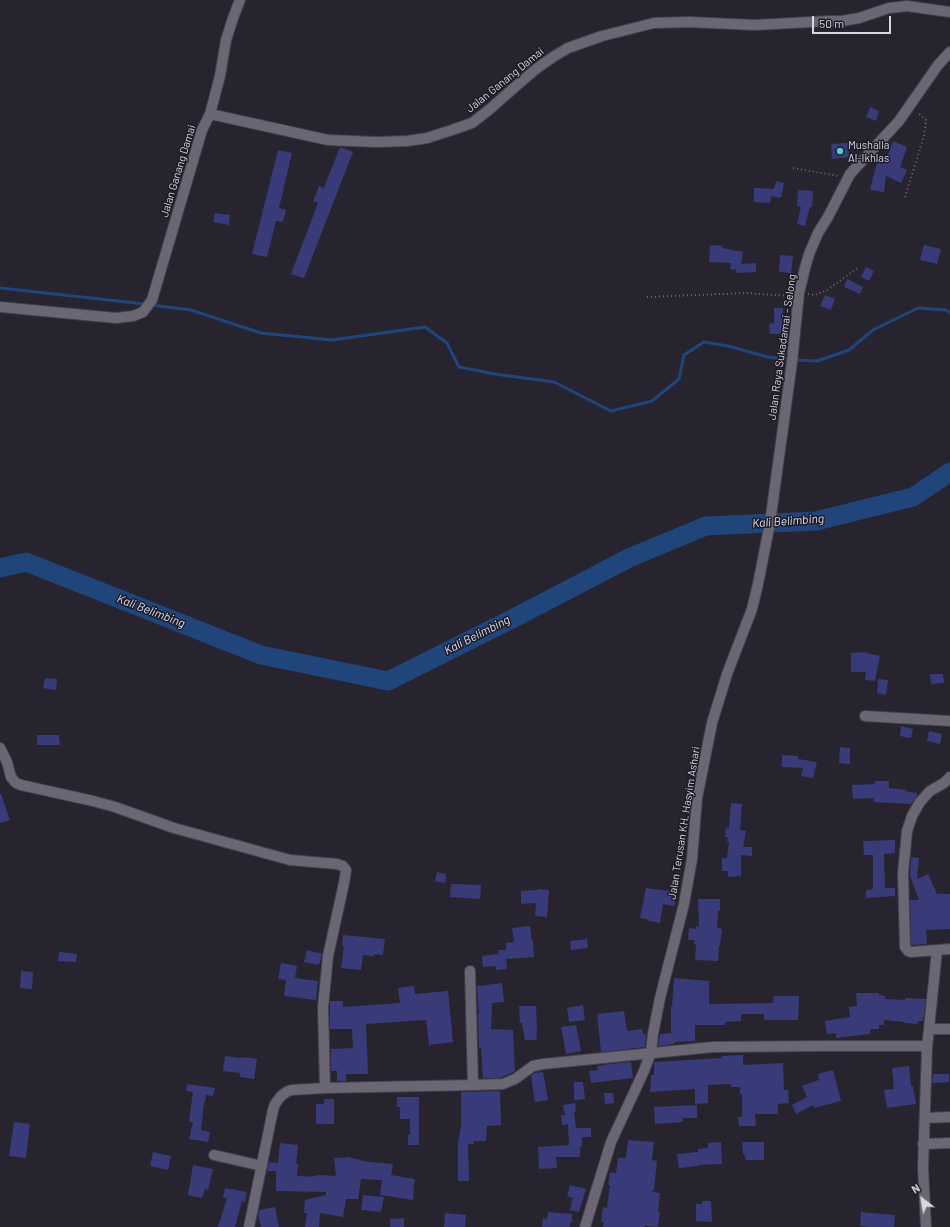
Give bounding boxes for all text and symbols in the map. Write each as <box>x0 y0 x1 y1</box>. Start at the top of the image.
scale bar <box>814 8 893 34</box>
text: 50 m <box>819 16 844 30</box>
street label: Jalan Ganang Damai <box>464 45 546 115</box>
street label: Jalan Ganang Damai <box>158 123 198 219</box>
place label: Mushalla Al-Ikhlas <box>848 138 889 164</box>
marker: Mushalla Al-Ikhlas <box>835 146 845 156</box>
street label: Jalan Raya Sukadamai - Selong <box>765 273 799 421</box>
water label: Kali Belimbing <box>752 511 824 531</box>
water label: Kali Belimbing <box>115 591 187 631</box>
water label: Kali Belimbing <box>442 612 512 658</box>
street label: Jalan Terusan KH. Hasyim Ashari <box>665 745 703 901</box>
north arrow <box>902 1179 942 1219</box>
text: N <box>909 1181 922 1196</box>

